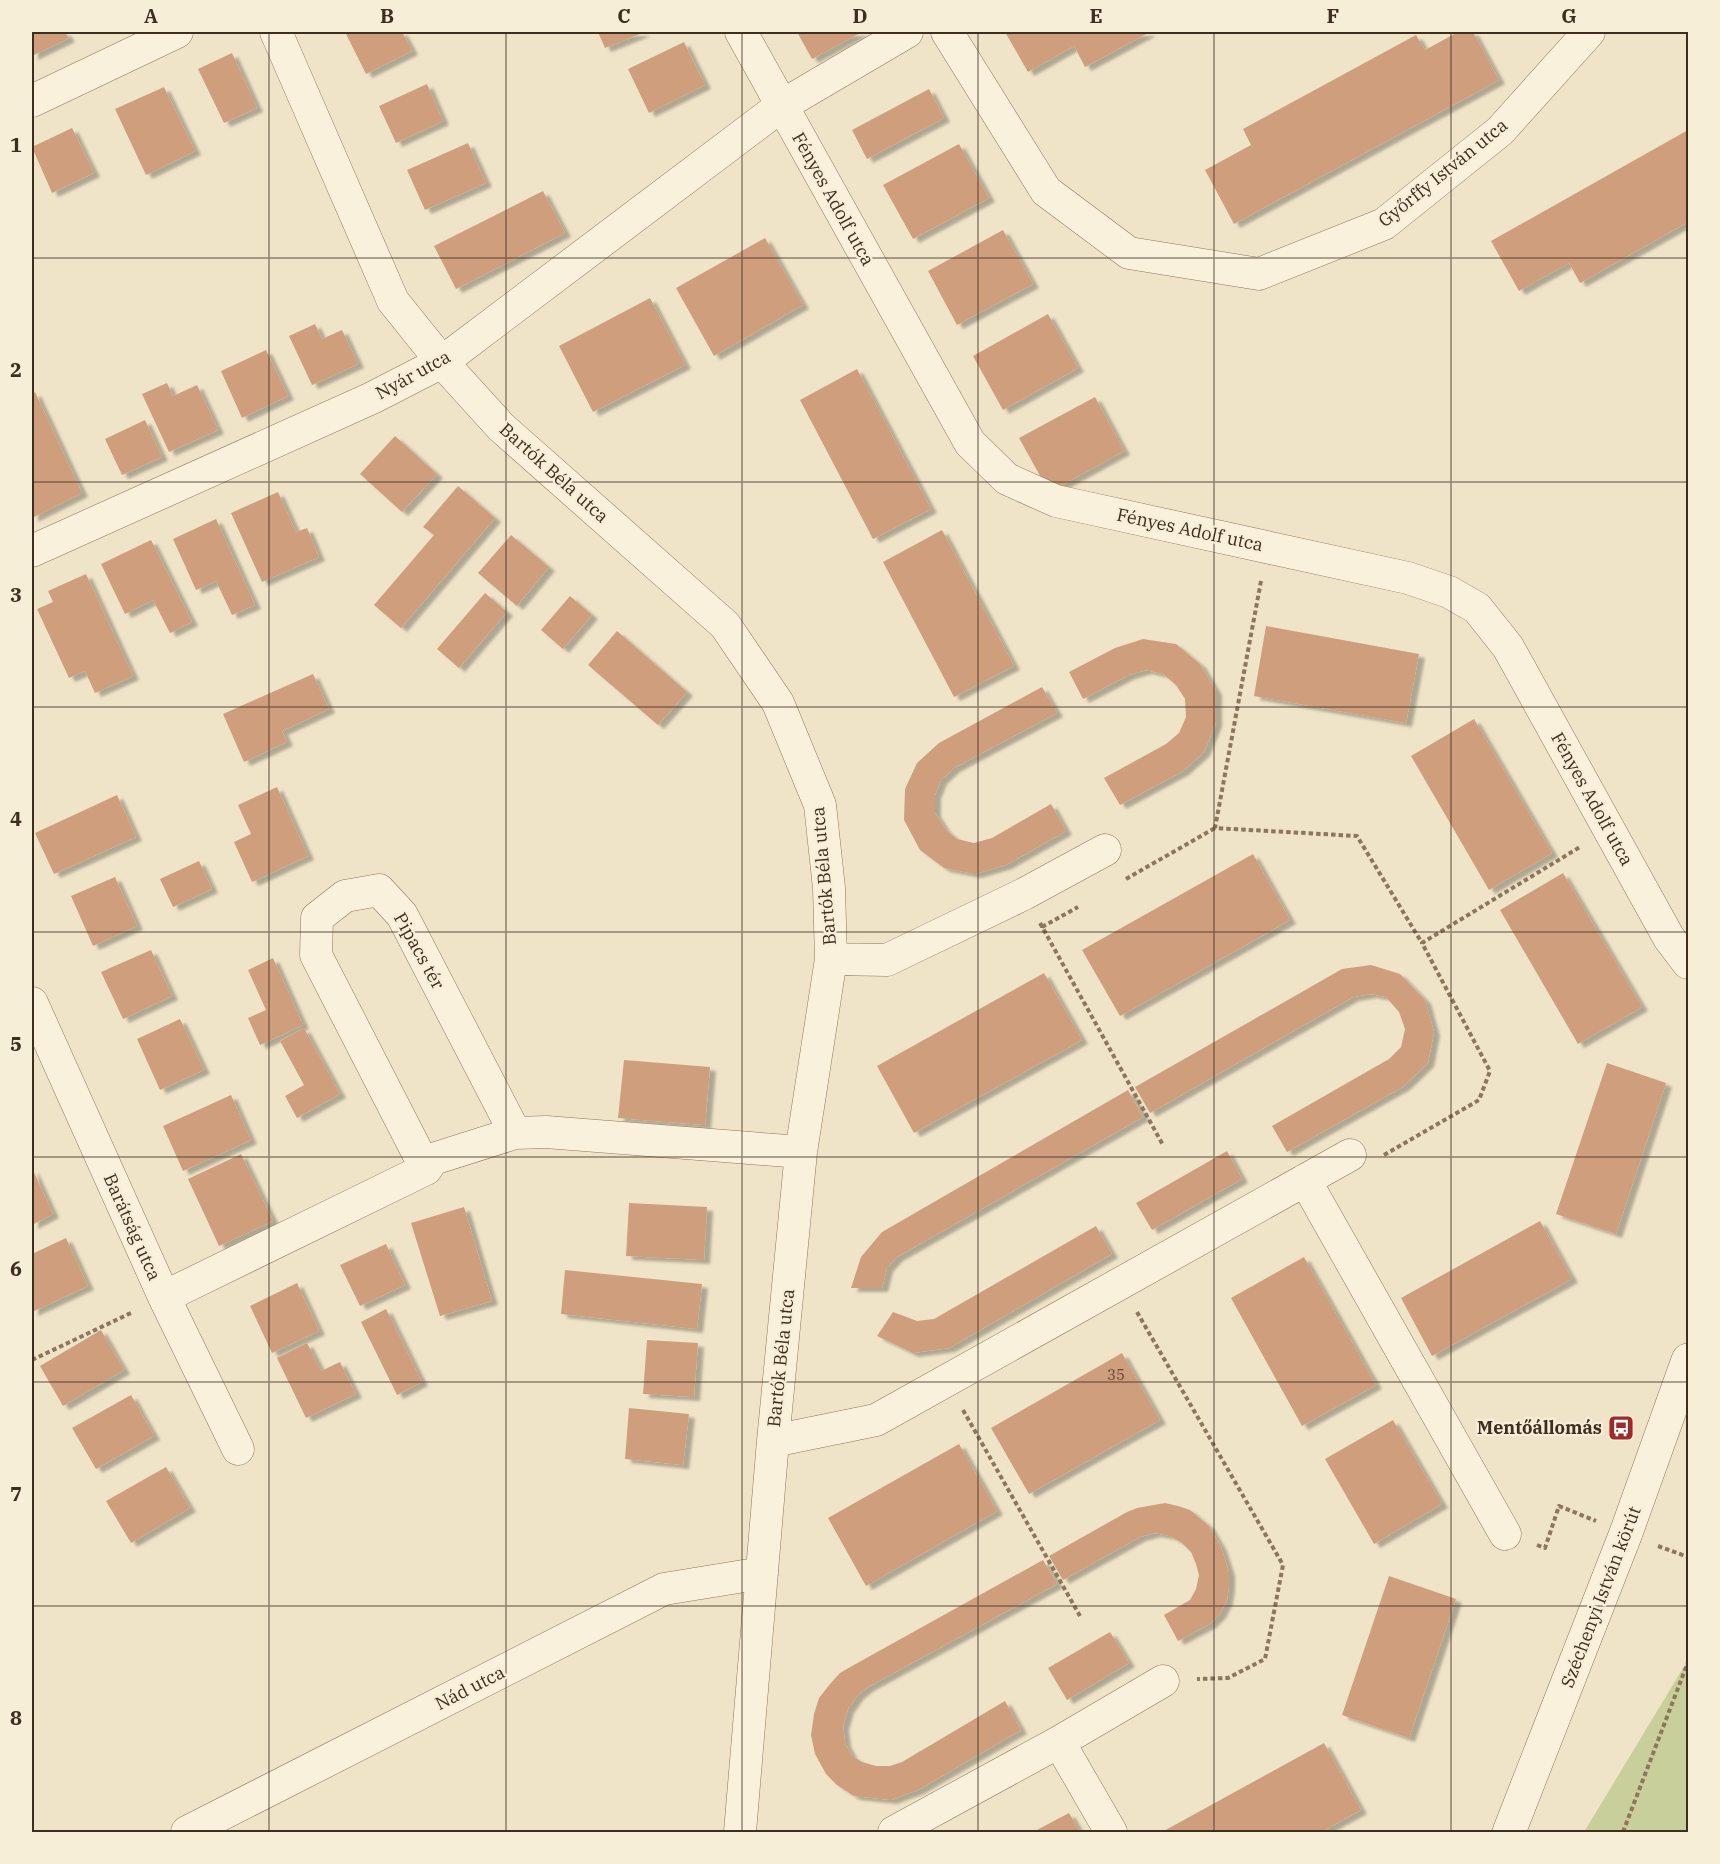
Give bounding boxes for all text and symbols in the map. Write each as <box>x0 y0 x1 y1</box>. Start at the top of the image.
text: A <box>144 2 158 29</box>
text: B <box>380 2 394 29</box>
text: C <box>617 2 631 29</box>
text: D <box>852 2 868 29</box>
text: E <box>1089 2 1103 29</box>
text: F <box>1327 2 1339 29</box>
text: G <box>1561 2 1577 29</box>
street label: Győrffy István utca <box>1373 113 1512 232</box>
street label: Fényes Adolf utca <box>787 128 880 270</box>
text: 1 <box>10 131 22 158</box>
street label: Nyár utca <box>371 345 454 404</box>
text: 2 <box>10 356 22 383</box>
street label: Bartók Béla utca <box>495 418 614 528</box>
street label: Fényes Adolf utca <box>1115 503 1266 556</box>
text: 3 <box>10 581 22 608</box>
street label: Fényes Adolf utca <box>1546 728 1639 870</box>
text: 4 <box>10 805 22 832</box>
street label: Bartók Béla utca <box>806 806 841 946</box>
street label: Pipacs tér <box>389 908 450 993</box>
text: 5 <box>10 1030 22 1057</box>
street label: Barátság utca <box>99 1170 166 1284</box>
text: 6 <box>10 1255 22 1282</box>
street label: Bartók Béla utca <box>762 1288 799 1428</box>
house number: 35 <box>1107 1365 1125 1384</box>
bus stop icon: Mentőállomás <box>1606 1413 1636 1443</box>
place label: Mentőállomás <box>1477 1416 1602 1439</box>
text: 7 <box>10 1480 22 1507</box>
street label: Széchenyi István körút <box>1555 1503 1646 1691</box>
street label: Nád utca <box>431 1660 509 1715</box>
text: 8 <box>10 1704 22 1731</box>

